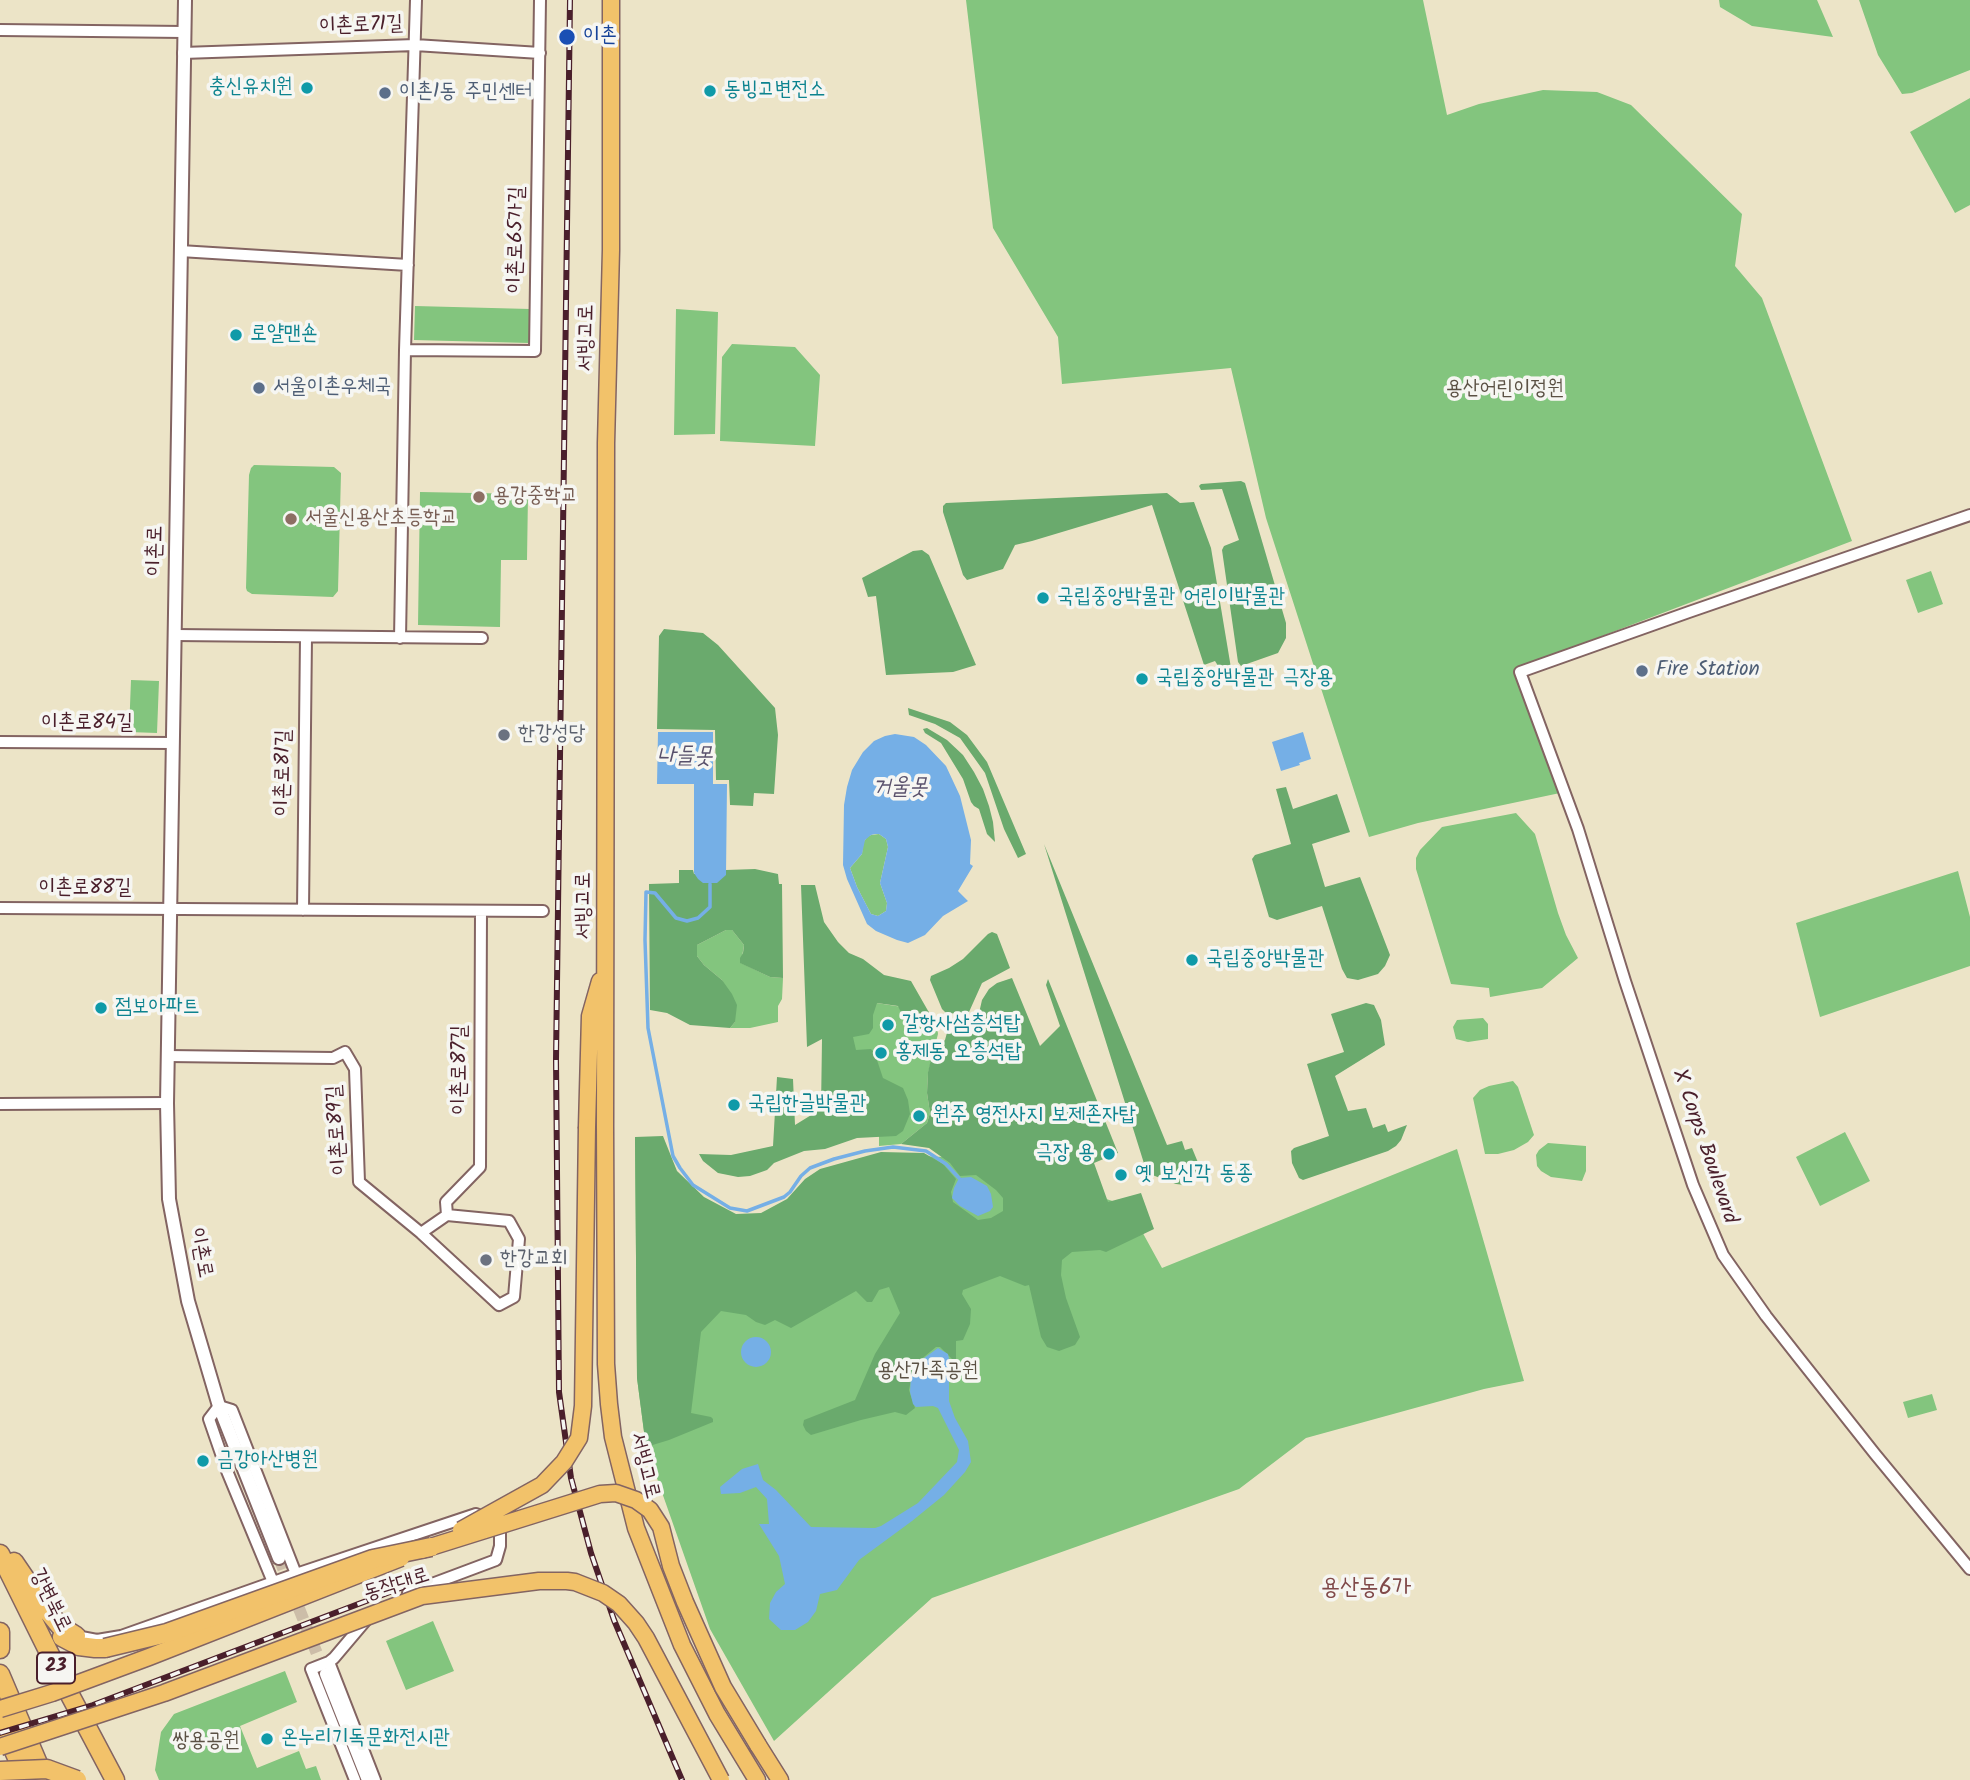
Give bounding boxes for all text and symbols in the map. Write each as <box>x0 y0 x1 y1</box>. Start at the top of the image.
street label: 이촌로71길 <box>319 13 403 41</box>
place label: 이촌 <box>583 24 617 50</box>
marker: 이촌 <box>557 27 577 47</box>
place label: 충신유치원 <box>209 75 293 101</box>
place label: 동빙고변전소 <box>724 78 825 104</box>
marker: 충신유치원 <box>299 80 315 96</box>
place label: 이촌1동 주민센터 <box>399 80 532 106</box>
marker: 동빙고변전소 <box>702 83 718 99</box>
marker: 이촌1동 주민센터 <box>377 85 393 101</box>
street label: 이촌로65가길 <box>504 186 532 294</box>
street label: 서빙고로 <box>575 304 601 372</box>
place label: 로얄맨숀 <box>250 322 318 348</box>
marker: 로얄맨숀 <box>228 327 244 343</box>
place label: 서울이촌우체국 <box>273 375 391 401</box>
park label: 용산어린이정원 <box>1446 377 1564 403</box>
marker: 서울이촌우체국 <box>251 380 267 396</box>
place label: 용강중학교 <box>493 484 577 510</box>
marker: 용강중학교 <box>471 489 487 505</box>
place label: 서울신용산초등학교 <box>305 506 457 532</box>
marker: 서울신용산초등학교 <box>283 511 299 527</box>
street label: 이촌로 <box>144 525 170 577</box>
place label: 국립중앙박물관 어린이박물관 <box>1057 585 1285 611</box>
marker: 국립중앙박물관 어린이박물관 <box>1035 590 1051 606</box>
place label: Fire Station <box>1656 658 1760 684</box>
marker: Fire Station <box>1634 663 1650 679</box>
place label: 국립중앙박물관 극장용 <box>1156 666 1333 692</box>
marker: 국립중앙박물관 극장용 <box>1134 671 1150 687</box>
street label: 이촌로84길 <box>41 711 133 737</box>
place label: 한강성당 <box>518 722 586 748</box>
marker: 한강성당 <box>496 727 512 743</box>
street label: 이촌로81길 <box>272 729 298 817</box>
water label: 나들못 <box>657 744 713 772</box>
water label: 거울못 <box>872 775 928 803</box>
street label: 서빙고로 <box>572 872 598 940</box>
street label: 이촌로88길 <box>39 876 131 902</box>
place label: 국립중앙박물관 <box>1206 947 1324 973</box>
marker: 국립중앙박물관 <box>1184 952 1200 968</box>
place label: 점보아파트 <box>115 995 199 1021</box>
marker: 점보아파트 <box>93 1000 109 1016</box>
place label: 갈항사삼층석탑 <box>902 1012 1020 1038</box>
marker: 갈항사삼층석탑 <box>880 1017 896 1033</box>
street label: 이촌로87길 <box>448 1025 474 1115</box>
place label: 홍제동 오층석탑 <box>895 1040 1022 1066</box>
marker: 홍제동 오층석탑 <box>873 1045 889 1061</box>
street label: X Corps Boulevard <box>1665 1066 1741 1228</box>
street label: 이촌로89길 <box>323 1084 355 1176</box>
place label: 국립한글박물관 <box>748 1092 866 1118</box>
marker: 국립한글박물관 <box>726 1097 742 1113</box>
place label: 원주 영전사지 보제존자탑 <box>933 1103 1136 1129</box>
marker: 원주 영전사지 보제존자탑 <box>911 1108 927 1124</box>
place label: 극장 용 <box>1036 1141 1095 1167</box>
marker: 극장 용 <box>1101 1146 1117 1162</box>
place label: 옛 보신각 동종 <box>1135 1162 1253 1188</box>
marker: 옛 보신각 동종 <box>1113 1167 1129 1183</box>
street label: 이촌로 <box>182 1226 216 1280</box>
place label: 한강교회 <box>500 1247 568 1273</box>
marker: 한강교회 <box>478 1252 494 1268</box>
park label: 용산가족공원 <box>877 1359 979 1385</box>
street label: 서빙고로 <box>623 1430 663 1502</box>
place label: 금강아산병원 <box>217 1448 318 1474</box>
marker: 금강아산병원 <box>195 1453 211 1469</box>
street label: 동작대로 <box>361 1564 433 1608</box>
street label: 강변북로 <box>23 1565 75 1637</box>
district label: 용산동6가 <box>1321 1576 1411 1604</box>
road number: 23 <box>37 1652 75 1684</box>
place label: 온누리기독문화전시관 <box>281 1726 450 1752</box>
park label: 쌍용공원 <box>172 1729 240 1755</box>
marker: 온누리기독문화전시관 <box>259 1731 275 1747</box>

